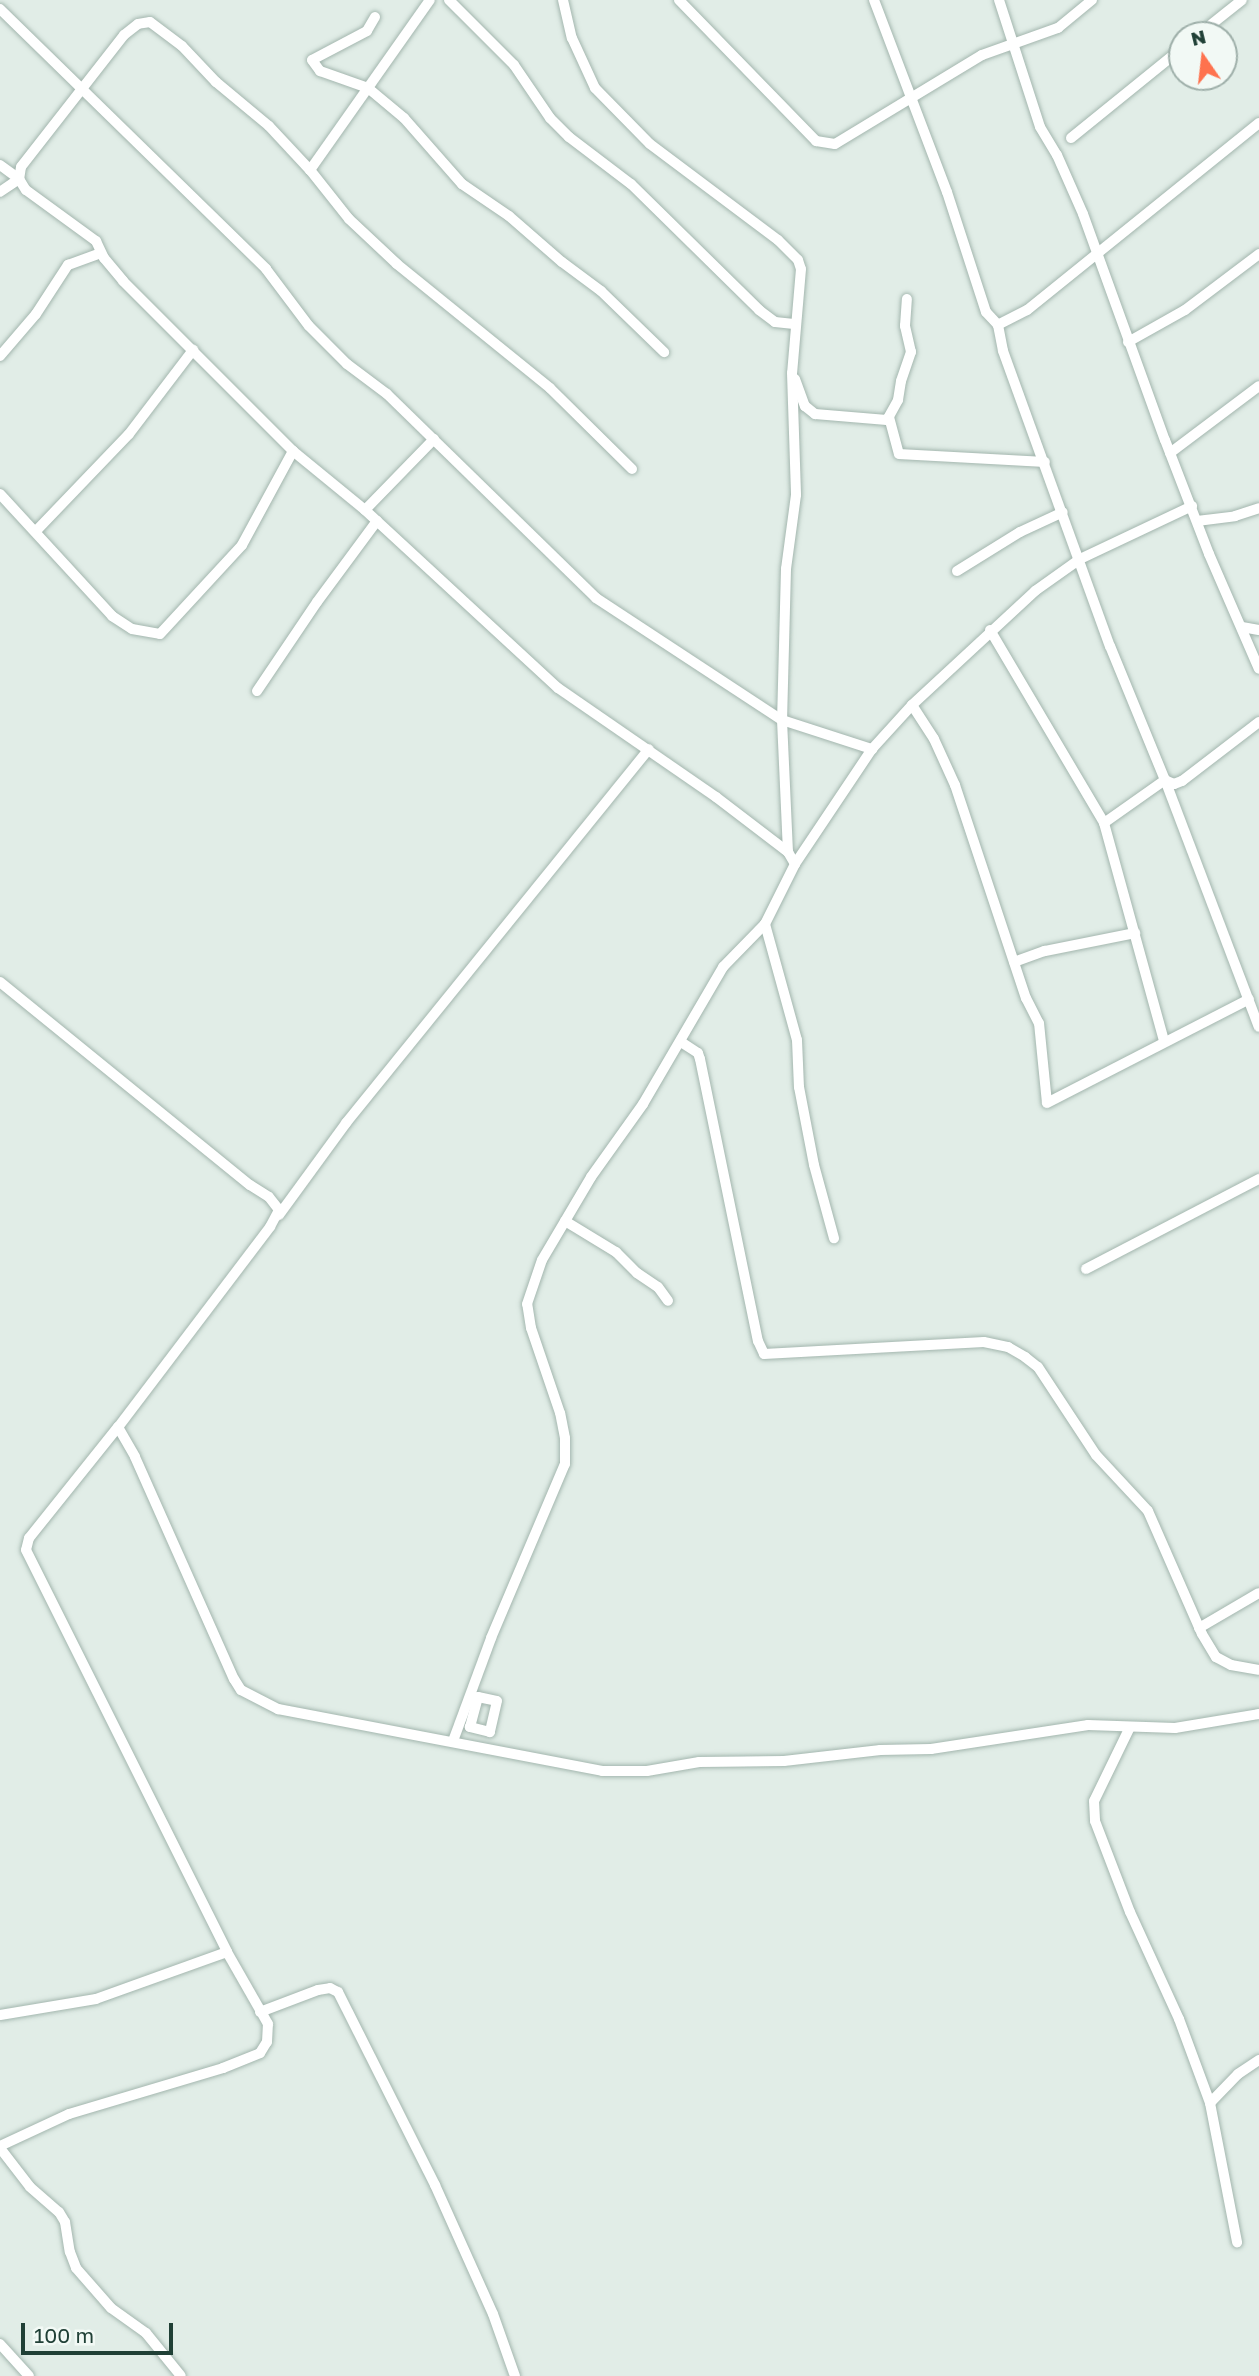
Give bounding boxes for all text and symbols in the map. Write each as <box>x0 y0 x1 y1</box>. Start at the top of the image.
north arrow <box>1168 21 1238 91</box>
text: N <box>1188 24 1208 50</box>
scale bar <box>24 2310 177 2354</box>
text: 100 m <box>34 2322 94 2348</box>

